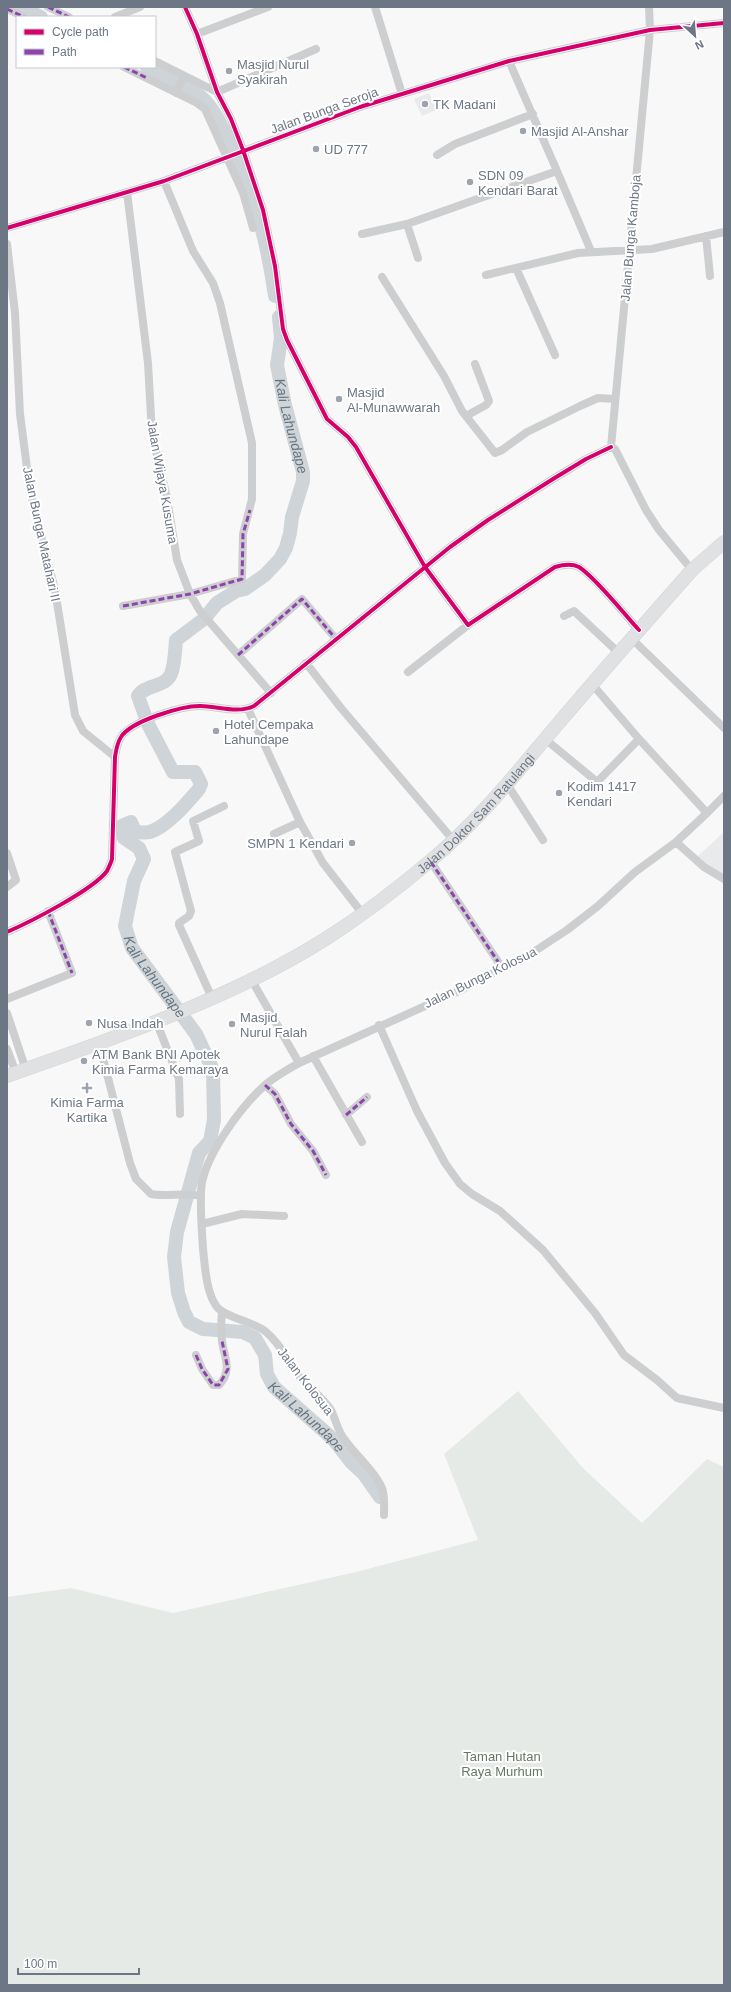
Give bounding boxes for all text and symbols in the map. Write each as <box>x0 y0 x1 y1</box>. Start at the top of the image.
legend <box>16 16 156 68</box>
north arrow <box>675 16 715 56</box>
text: Cycle path <box>52 25 109 39</box>
text: N <box>693 38 706 52</box>
text: Path <box>52 45 77 59</box>
place label: Masjid Nurul Syakirah <box>237 57 309 87</box>
marker: Masjid Nurul Syakirah <box>224 66 234 76</box>
street label: Jalan Bunga Seroja <box>268 84 381 137</box>
place label: TK Madani <box>433 97 496 112</box>
marker: TK Madani <box>420 99 430 109</box>
place label: Masjid Al-Anshar <box>531 124 629 139</box>
marker: Masjid Al-Anshar <box>518 126 528 136</box>
place label: UD 777 <box>324 142 368 157</box>
marker: UD 777 <box>311 144 321 154</box>
place label: SDN 09 Kendari Barat <box>478 168 558 198</box>
street label: Jalan Bunga Kamboja <box>617 173 644 302</box>
marker: SDN 09 Kendari Barat <box>465 177 475 187</box>
water label: Kali Lahundape <box>272 377 311 475</box>
place label: Masjid Al-Munawwarah <box>347 385 440 415</box>
marker: Masjid Al-Munawwarah <box>334 394 344 404</box>
street label: Jalan Wijaya Kusuma <box>144 419 181 546</box>
street label: Jalan Bunga Matahari II <box>20 465 63 603</box>
place label: Hotel Cempaka Lahundape <box>224 717 314 747</box>
marker: Hotel Cempaka Lahundape <box>211 726 221 736</box>
street label: Jalan Doktor Sam Ratulangi <box>414 750 538 877</box>
place label: Kodim 1417 Kendari <box>567 779 636 809</box>
marker: Kodim 1417 Kendari <box>554 788 564 798</box>
place label: SMPN 1 Kendari <box>247 836 344 851</box>
marker: SMPN 1 Kendari <box>347 838 357 848</box>
water label: Kali Lahundape <box>121 934 189 1021</box>
street label: Jalan Bunga Kolosua <box>422 943 539 1011</box>
place label: Masjid Nurul Falah <box>240 1010 307 1040</box>
place label: Nusa Indah <box>97 1016 164 1031</box>
marker: Nusa Indah <box>84 1018 94 1028</box>
marker: Masjid Nurul Falah <box>227 1019 237 1029</box>
place label: ATM Bank BNI Apotek Kimia Farma Kemaraya <box>92 1047 229 1077</box>
marker: ATM Bank BNI Apotek Kimia Farma Kemaraya <box>79 1056 89 1066</box>
marker: Kimia Farma Kartika <box>82 1083 92 1093</box>
place label: Kimia Farma Kartika <box>50 1095 125 1125</box>
street label: Jalan Kolosua <box>275 1345 337 1419</box>
water label: Kali Lahundape <box>265 1378 348 1455</box>
park label: Taman Hutan Raya Murhum <box>461 1749 543 1779</box>
scale bar <box>18 1950 139 1976</box>
text: 100 m <box>24 1957 57 1971</box>

